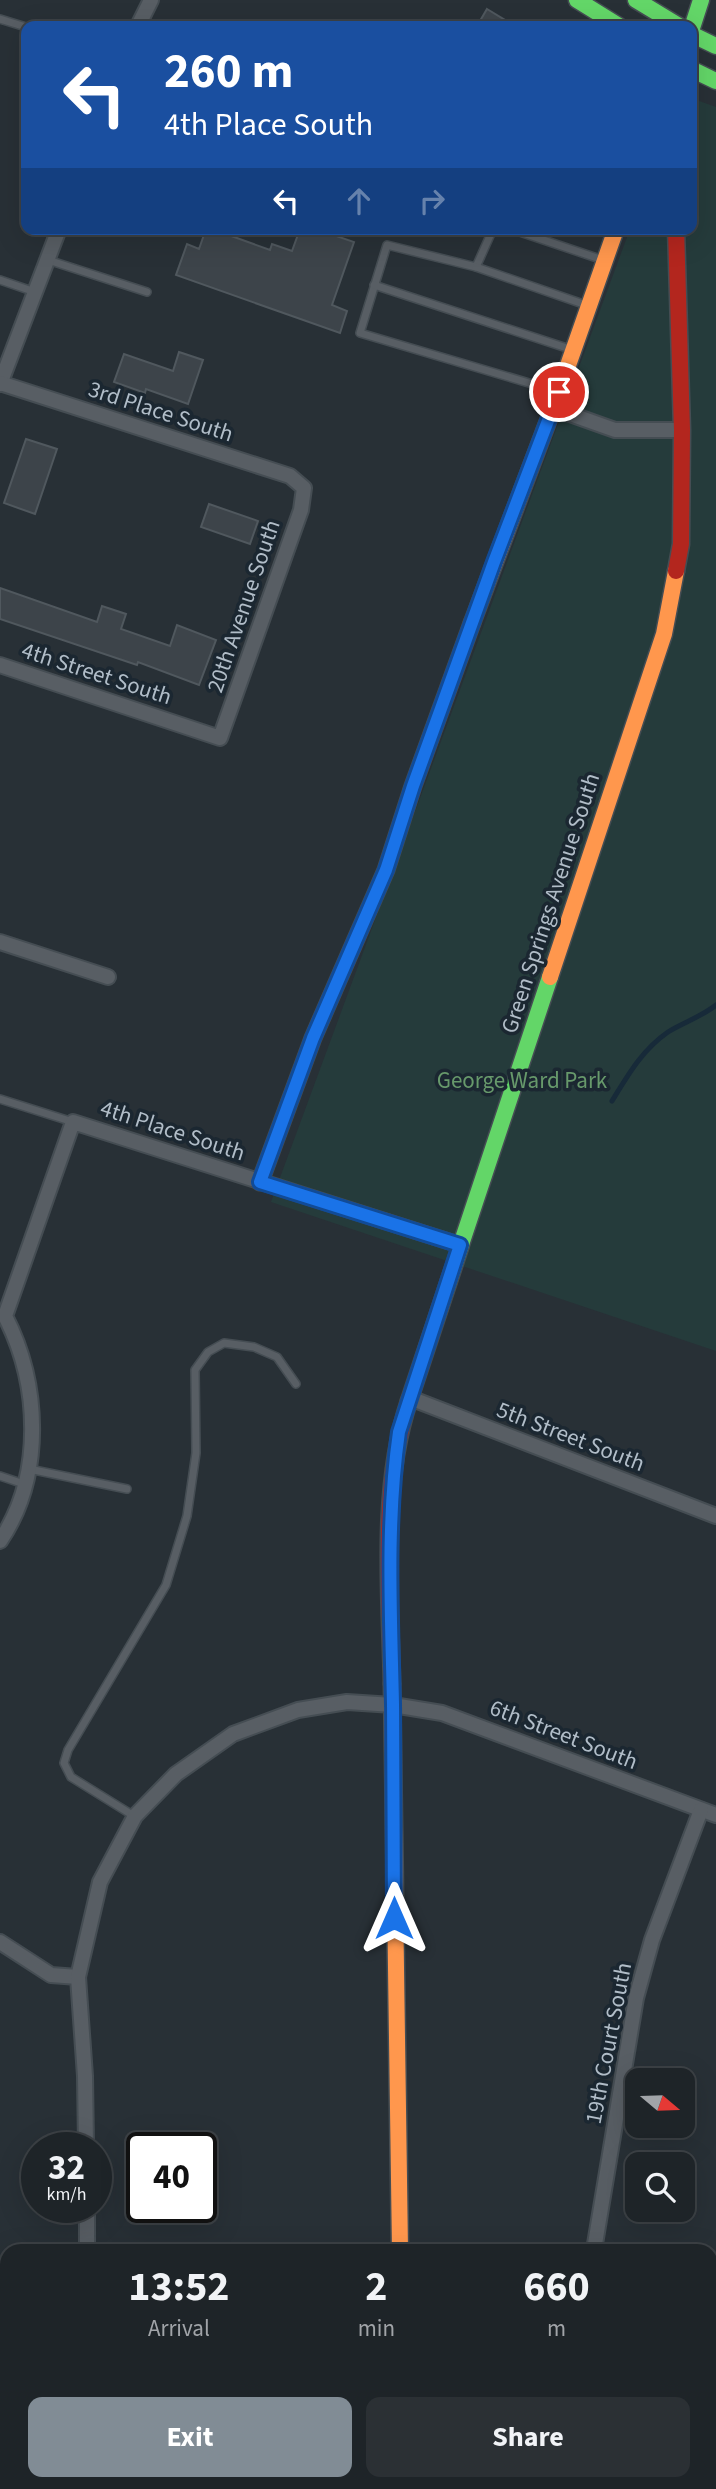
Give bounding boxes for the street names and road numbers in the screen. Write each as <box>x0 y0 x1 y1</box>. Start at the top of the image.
street label: 3rd Place South <box>84 373 238 450</box>
street label: 20th Avenue South <box>198 515 289 697</box>
street label: 4th Street South <box>18 634 176 713</box>
street label: Green Springs Avenue South <box>493 769 608 1038</box>
street label: 4th Place South <box>96 1092 249 1169</box>
street label: 5th Street South <box>492 1393 650 1480</box>
street label: 6th Street South <box>485 1691 643 1778</box>
street label: 19th Court South <box>577 1960 640 2127</box>

